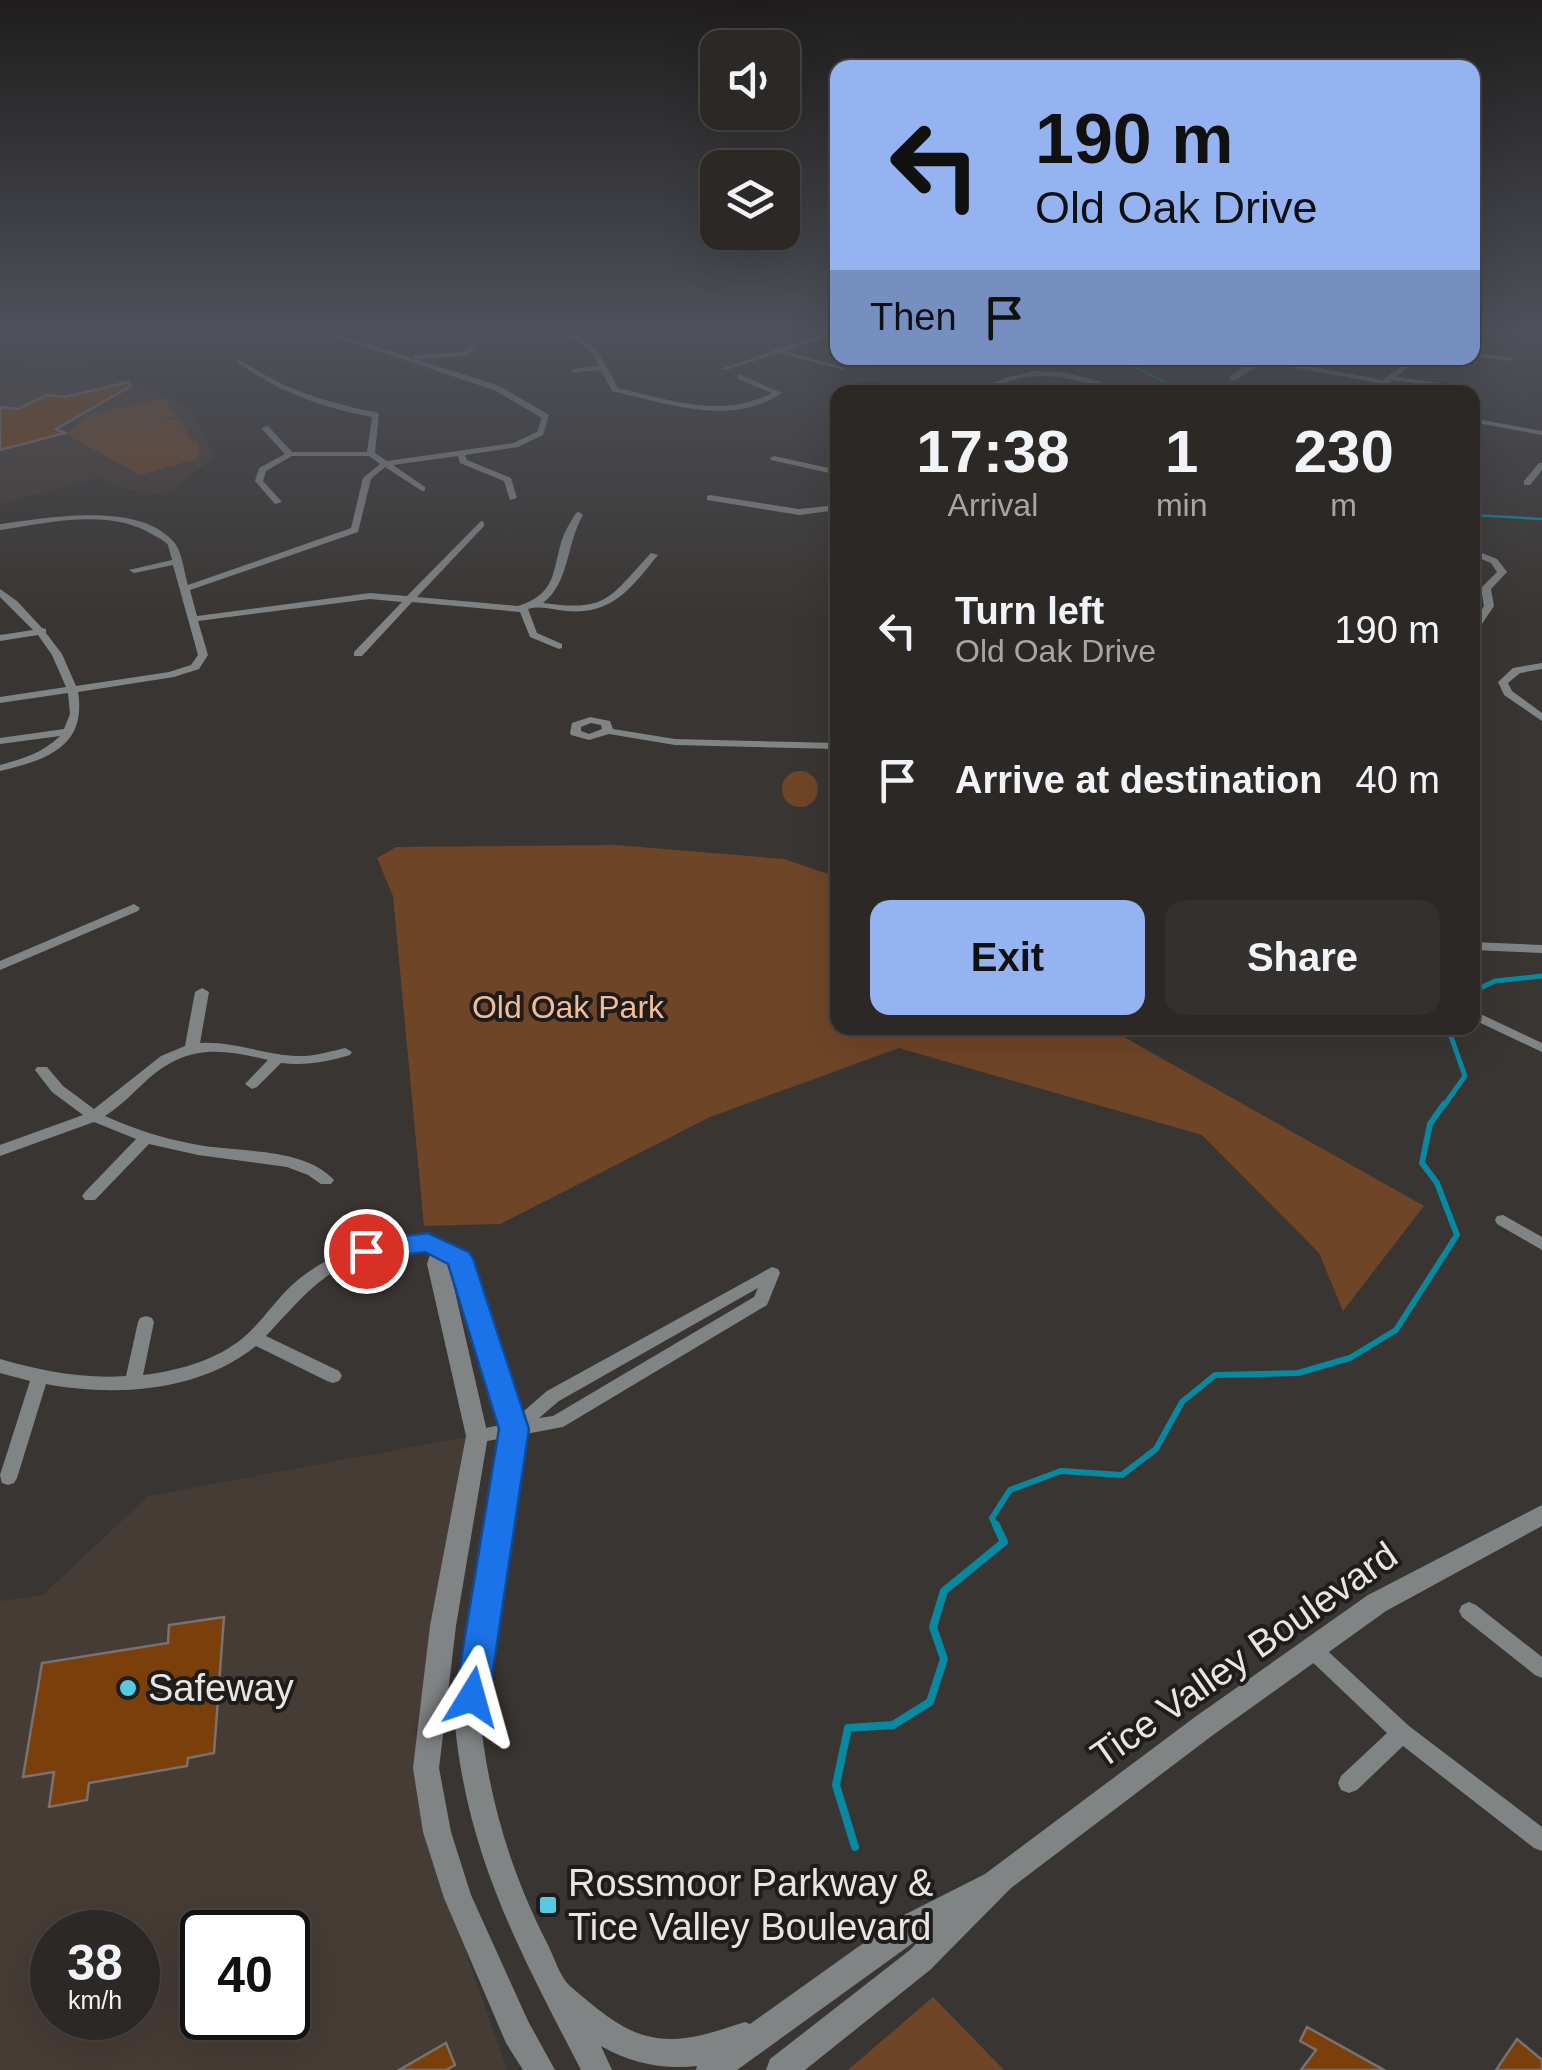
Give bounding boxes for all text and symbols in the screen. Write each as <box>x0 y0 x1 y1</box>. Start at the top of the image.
map controls <box>700 30 800 250</box>
button: sound <box>700 30 800 130</box>
icon: left <box>870 100 1000 230</box>
text: 190 m <box>1035 100 1233 178</box>
button: layers <box>700 150 800 250</box>
text: Old Oak Drive <box>1035 182 1318 233</box>
icon: arrive <box>977 290 1032 345</box>
text: Then <box>870 296 957 338</box>
text: 17:38 <box>916 418 1070 485</box>
text: 1 <box>1165 418 1198 485</box>
text: 230 <box>1294 418 1394 485</box>
text: Arrival <box>948 487 1038 523</box>
text: min <box>1156 487 1207 523</box>
text: m <box>1330 487 1357 523</box>
text: Turn left <box>955 590 1104 632</box>
icon: left <box>870 603 925 658</box>
text: 190 m <box>1334 609 1440 651</box>
text: Old Oak Drive <box>955 633 1156 669</box>
icon: arrive <box>870 753 925 808</box>
text: Arrive at destination <box>955 759 1322 801</box>
text: 40 m <box>1356 759 1440 801</box>
button: Exit <box>870 900 1145 1015</box>
button: Share <box>1165 900 1440 1015</box>
park label: Old Oak Park <box>472 989 665 1025</box>
pin <box>324 1209 409 1294</box>
icon: arrive <box>339 1224 394 1279</box>
street label: Tice Valley Boulevard <box>1083 1534 1405 1776</box>
position arrow <box>420 1645 524 1749</box>
place label: Safeway <box>148 1667 294 1709</box>
marker: Safeway <box>117 1677 139 1699</box>
place label: Rossmoor Parkway & Tice Valley Boulevard <box>568 1862 933 1948</box>
marker: Rossmoor Parkway & Tice Valley Boulevard <box>537 1894 559 1916</box>
speed limit sign: 40 <box>180 1910 310 2040</box>
text: 38 <box>67 1935 123 1991</box>
text: km/h <box>68 1986 122 2014</box>

